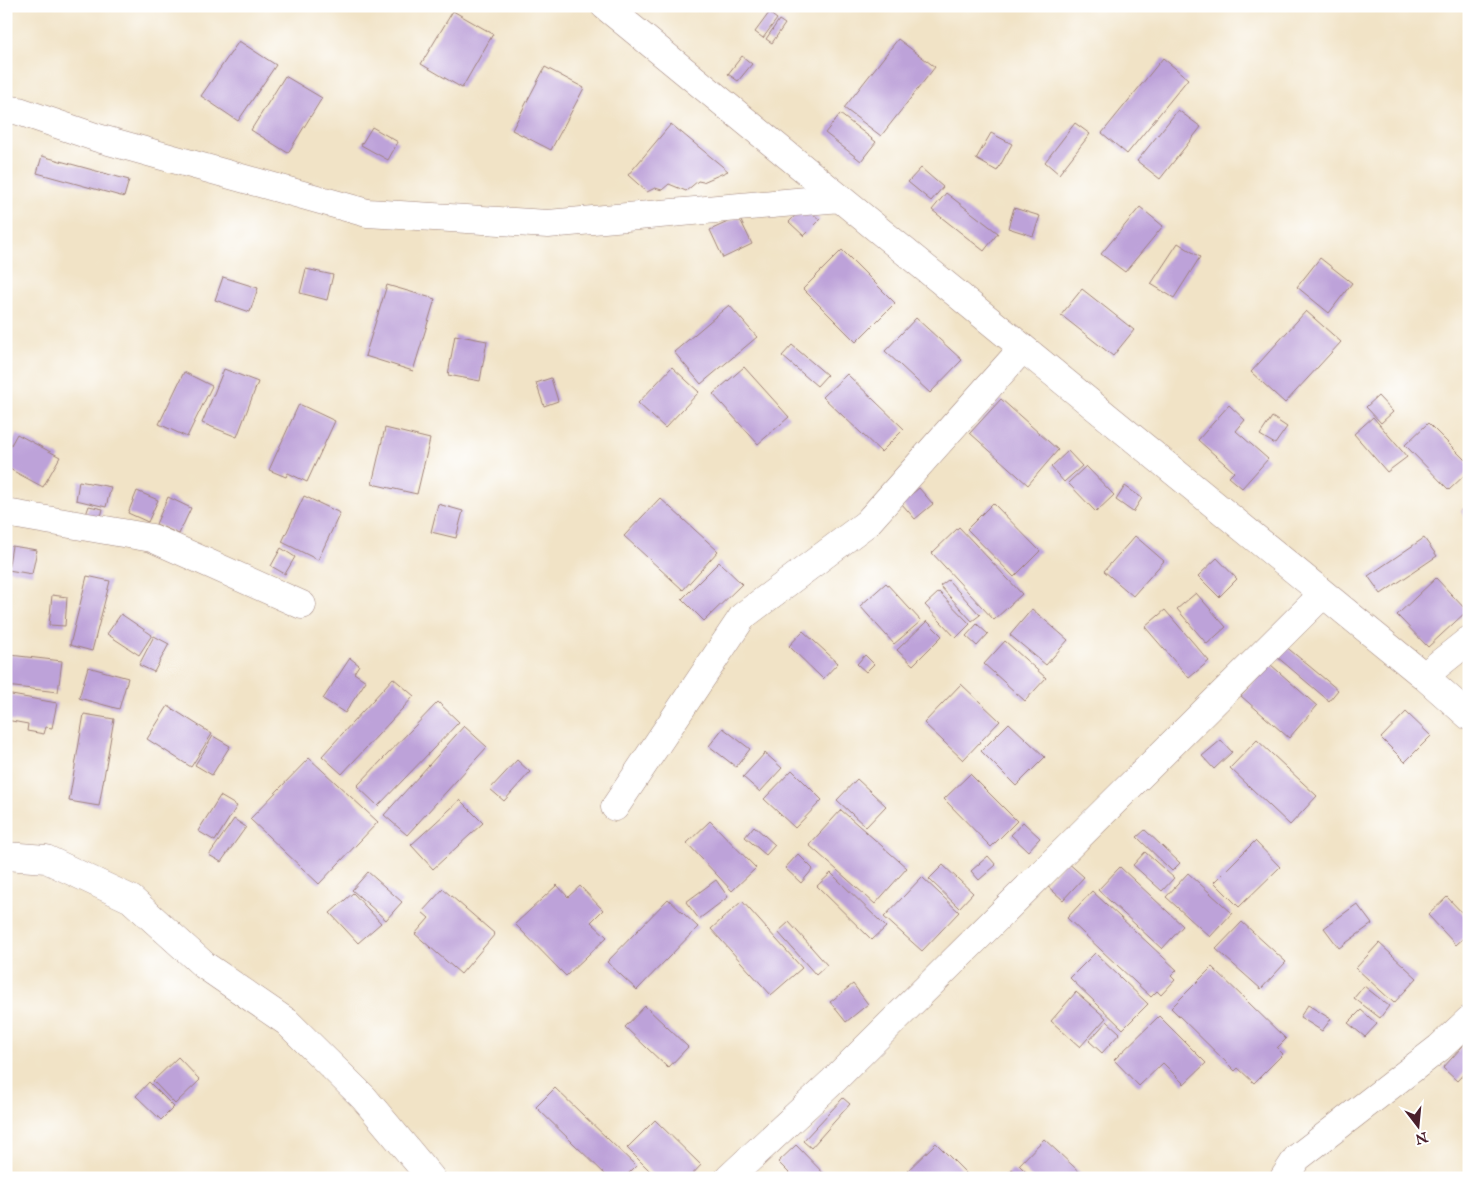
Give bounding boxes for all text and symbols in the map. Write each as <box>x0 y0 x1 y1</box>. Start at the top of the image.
north arrow <box>1392 1102 1442 1152</box>
text: N <box>1413 1127 1431 1148</box>

